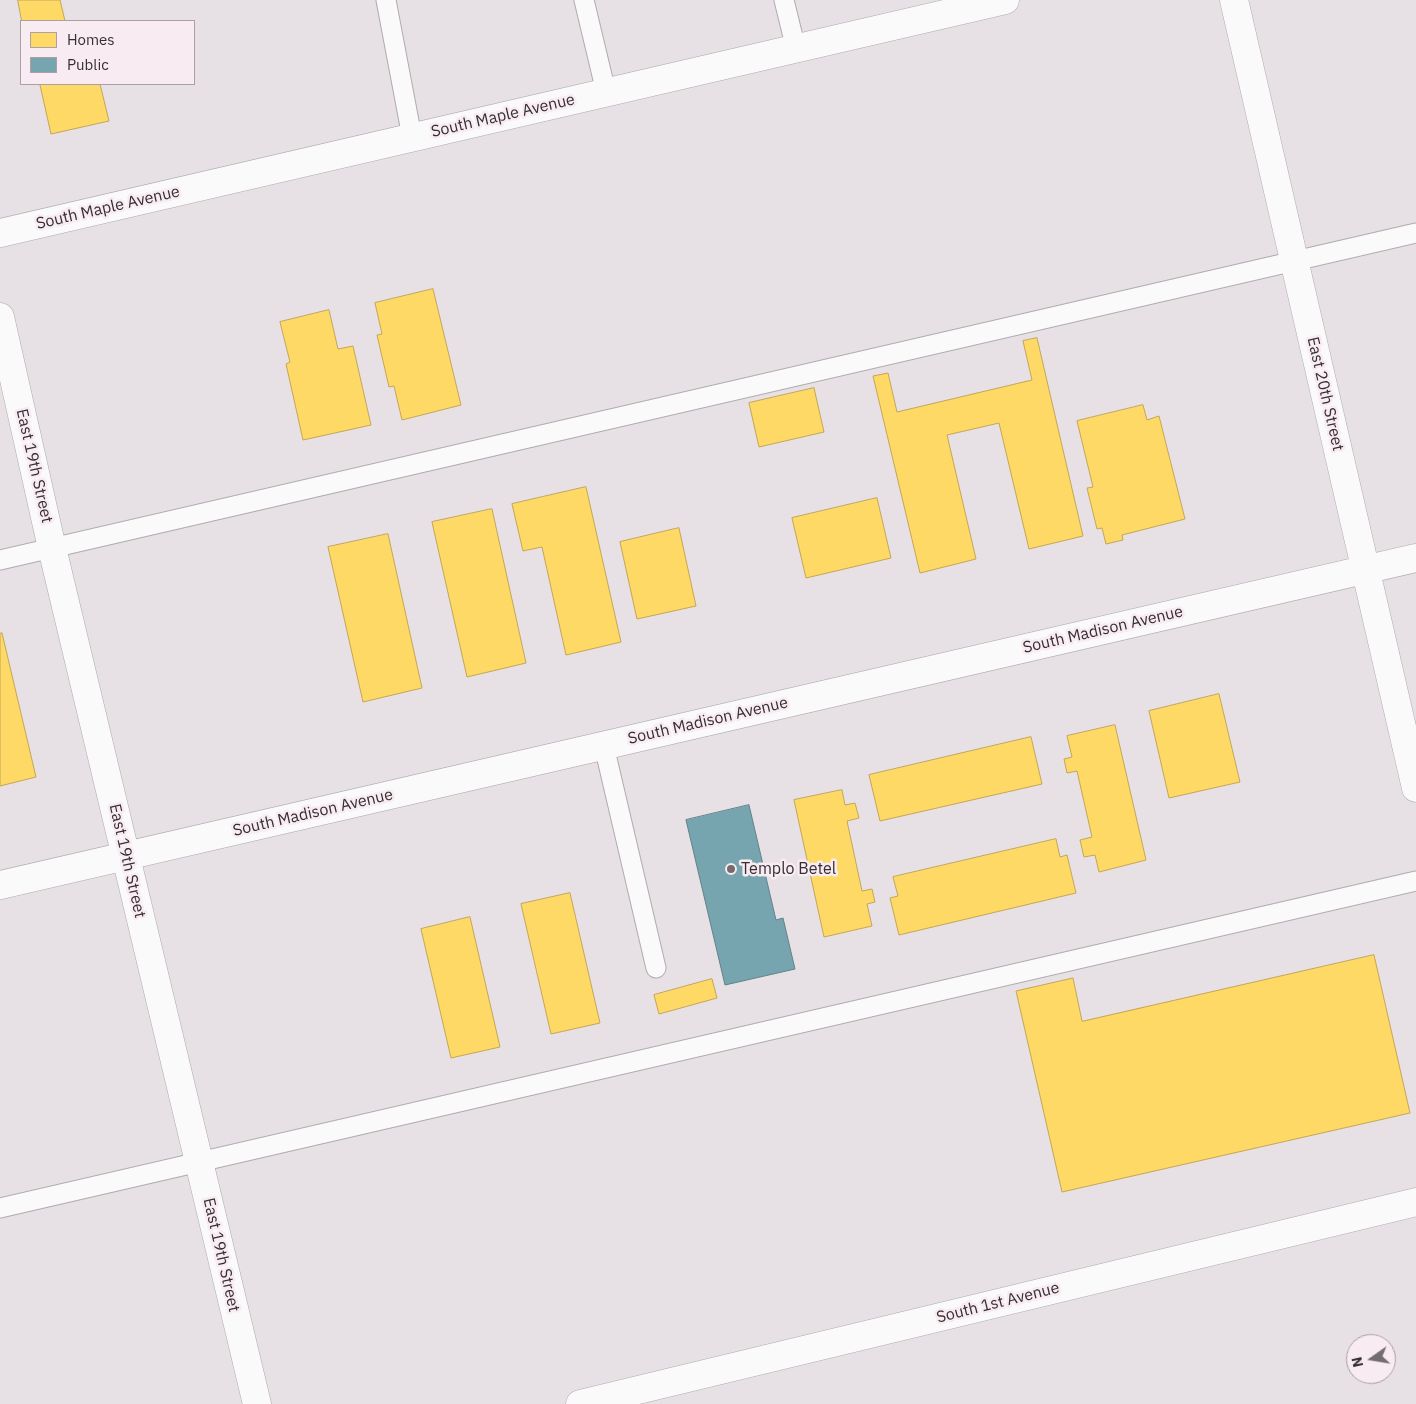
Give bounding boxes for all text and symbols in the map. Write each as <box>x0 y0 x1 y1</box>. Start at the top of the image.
legend <box>20 20 195 85</box>
text: Homes <box>67 30 115 49</box>
text: Public <box>67 55 109 74</box>
street label: South Maple Avenue <box>429 90 577 142</box>
street label: South Maple Avenue <box>34 182 182 234</box>
street label: East 20th Street <box>1303 335 1347 453</box>
street label: East 19th Street <box>12 407 56 525</box>
street label: South Madison Avenue <box>1021 602 1185 658</box>
street label: South Madison Avenue <box>626 693 790 749</box>
street label: South Madison Avenue <box>231 785 395 841</box>
street label: East 19th Street <box>105 802 149 920</box>
place label: Templo Betel <box>741 859 836 879</box>
marker: Templo Betel <box>725 863 737 875</box>
street label: East 19th Street <box>199 1196 243 1314</box>
street label: South 1st Avenue <box>935 1278 1061 1328</box>
north arrow <box>1346 1334 1396 1384</box>
text: N <box>1347 1355 1367 1369</box>

